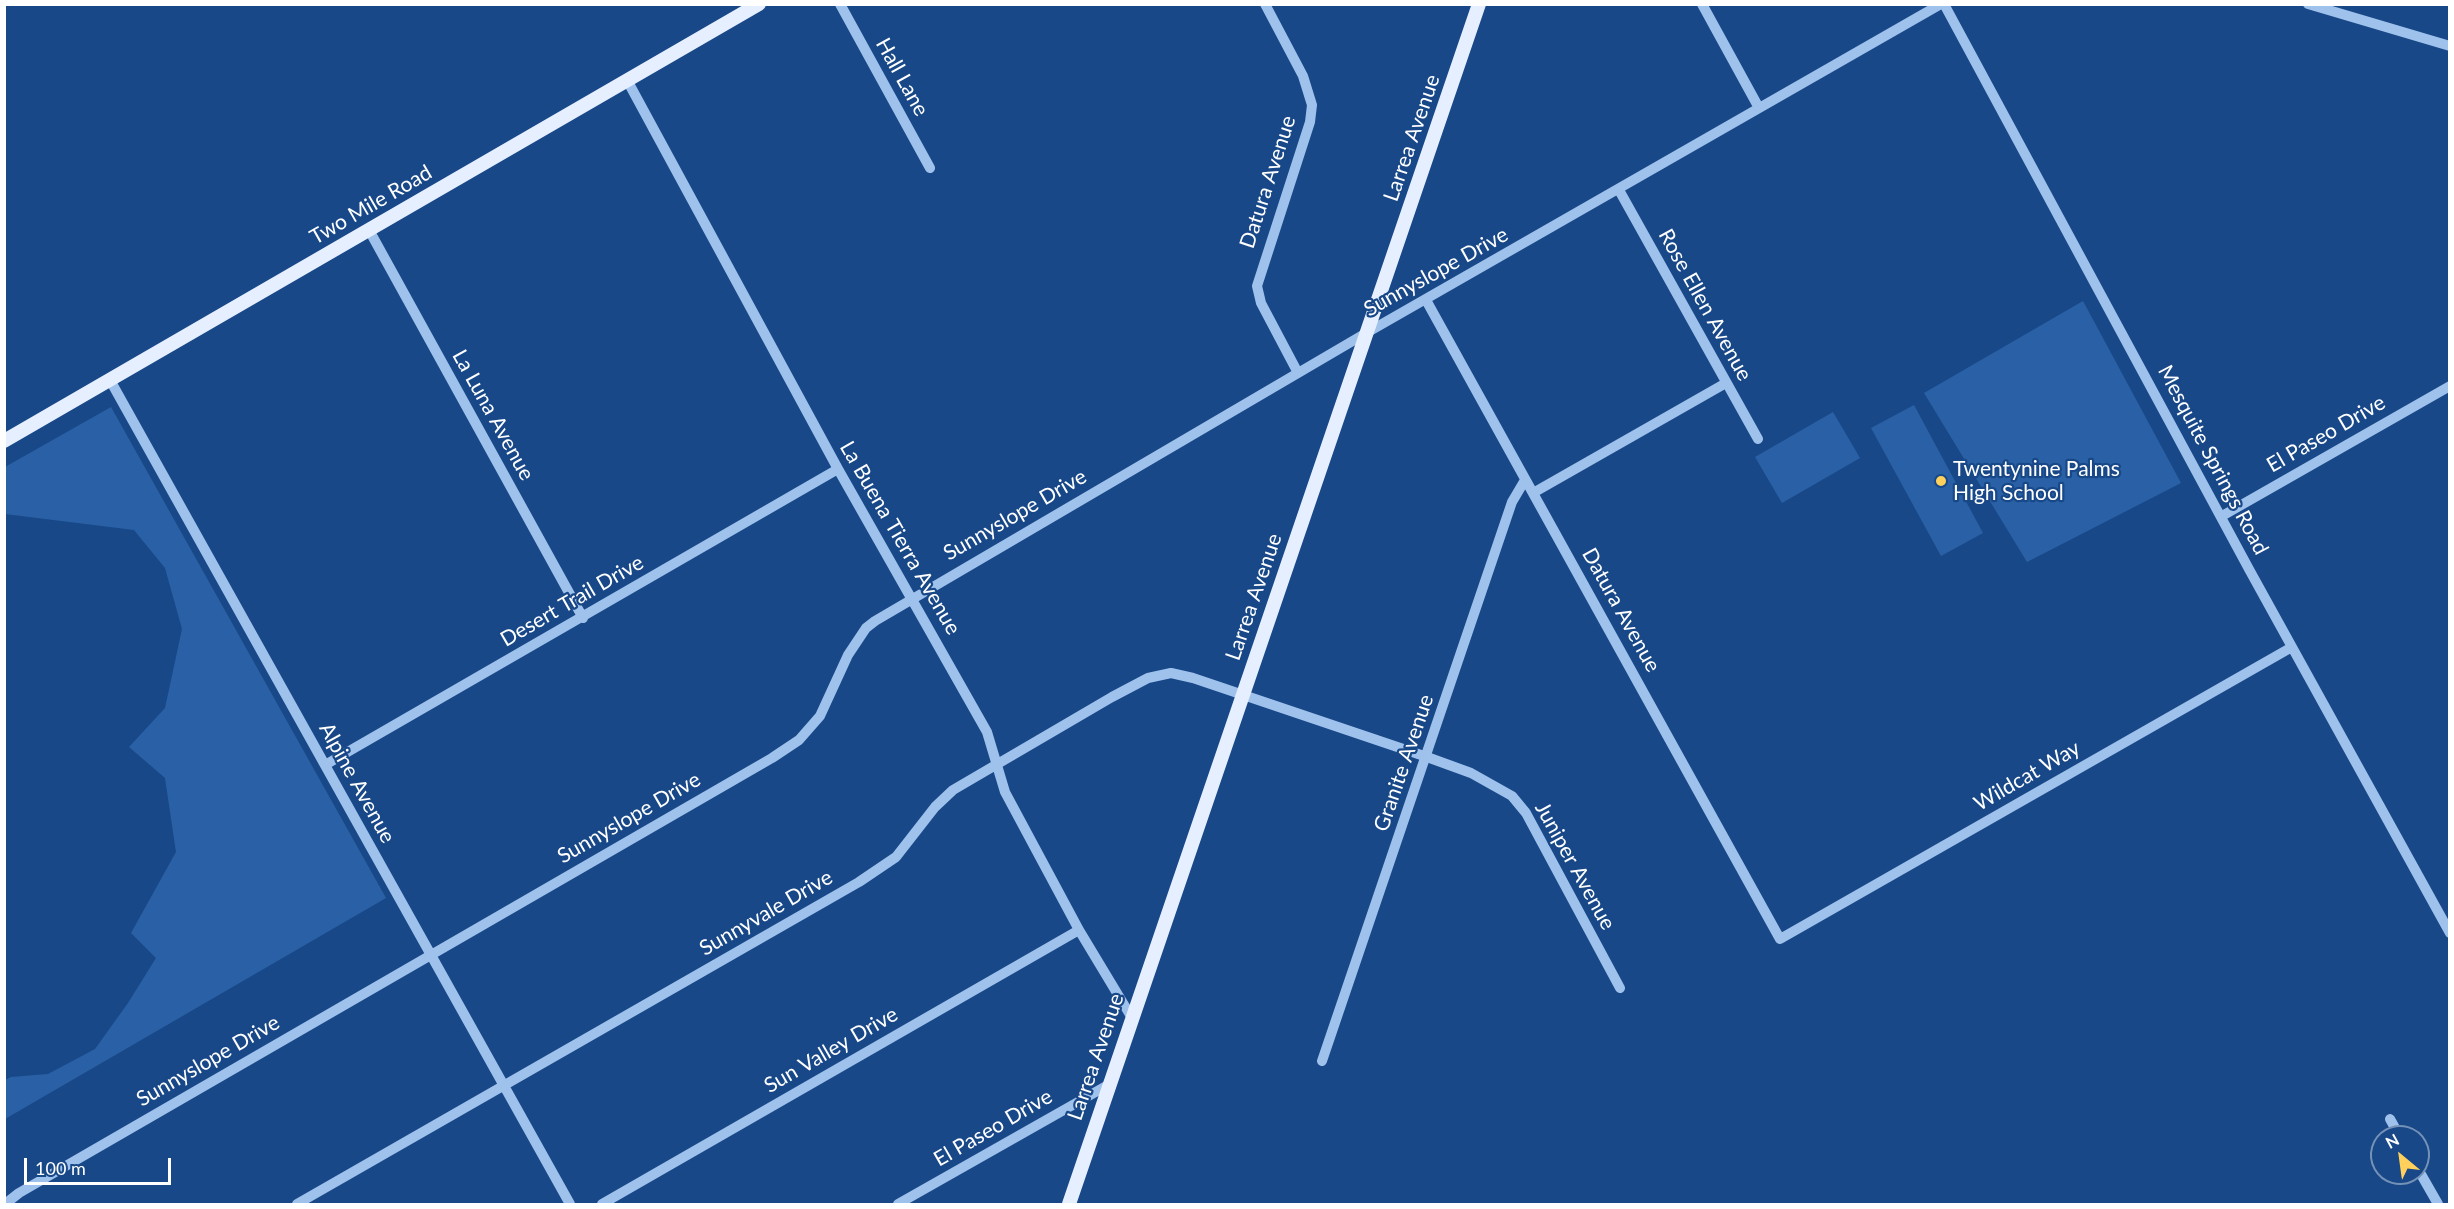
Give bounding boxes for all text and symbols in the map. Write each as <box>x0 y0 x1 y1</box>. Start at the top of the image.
street label: Hall Lane <box>870 34 934 120</box>
street label: Larrea Avenue <box>1379 71 1445 205</box>
street label: Datura Avenue <box>1235 112 1301 252</box>
street label: Two Mile Road <box>306 160 436 250</box>
street label: Sunnyslope Drive <box>1360 222 1512 322</box>
street label: Rose Ellen Avenue <box>1653 225 1757 385</box>
street label: La Luna Avenue <box>447 345 539 485</box>
street label: Mesquite Springs Road <box>2152 361 2274 559</box>
street label: El Paseo Drive <box>2262 390 2390 478</box>
street label: La Buena Tierra Avenue <box>834 437 966 639</box>
place label: Twentynine Palms High School <box>1953 456 2120 506</box>
street label: Sunnyslope Drive <box>939 464 1091 566</box>
marker: Twentynine Palms High School <box>1934 474 1948 488</box>
street label: Larrea Avenue <box>1221 530 1287 664</box>
street label: Datura Avenue <box>1577 544 1665 676</box>
street label: Desert Trail Drive <box>496 550 648 652</box>
street label: Granite Avenue <box>1369 691 1439 835</box>
street label: Alpine Avenue <box>314 718 400 848</box>
street label: Wildcat Way <box>1970 736 2084 816</box>
street label: Sunnyslope Drive <box>553 767 705 869</box>
street label: Juniper Avenue <box>1529 798 1621 934</box>
street label: Sunnyvale Drive <box>695 865 837 961</box>
street label: Larrea Avenue <box>1063 990 1129 1124</box>
street label: Sun Valley Drive <box>760 1002 902 1098</box>
street label: Sunnyslope Drive <box>132 1010 284 1112</box>
street label: El Paseo Drive <box>929 1084 1057 1172</box>
north arrow <box>2370 1125 2430 1185</box>
text: N <box>2382 1129 2402 1152</box>
scale bar <box>27 1146 174 1184</box>
text: 100 m <box>35 1157 86 1179</box>

